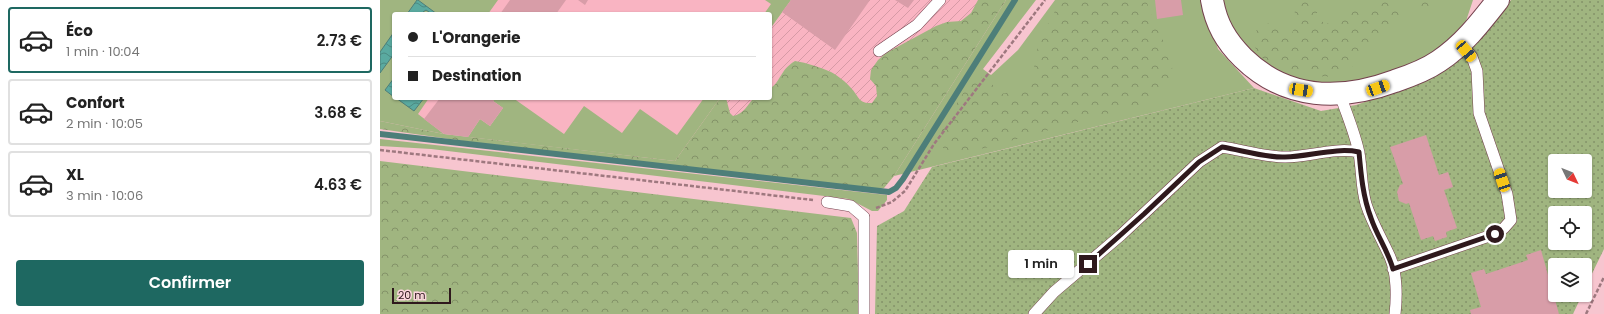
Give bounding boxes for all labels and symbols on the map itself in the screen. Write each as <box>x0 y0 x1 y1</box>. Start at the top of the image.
car <box>1454 38 1478 64</box>
car <box>1365 78 1391 98</box>
car <box>1288 82 1314 98</box>
north arrow <box>1548 154 1592 198</box>
car <box>1492 167 1512 193</box>
route start <box>1486 225 1504 243</box>
callout: 1 min <box>1008 250 1074 278</box>
route end <box>1079 255 1097 273</box>
scale bar <box>392 286 451 305</box>

